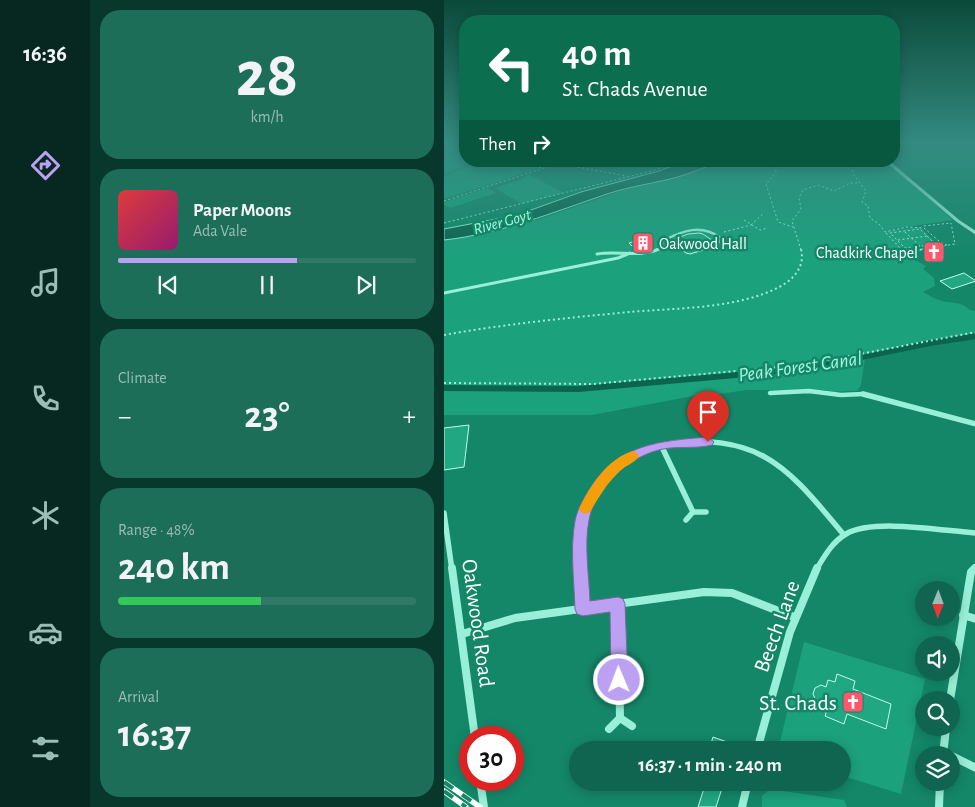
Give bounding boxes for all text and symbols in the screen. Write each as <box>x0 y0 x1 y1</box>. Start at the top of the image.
icon: left <box>479 35 544 100</box>
text: 40 m <box>562 37 631 72</box>
text: 16:36 <box>23 43 67 65</box>
text: 28 <box>236 43 298 108</box>
text: St. Chads Avenue <box>562 78 708 100</box>
text: km/h <box>250 109 284 125</box>
icon: right <box>527 130 555 158</box>
text: Then <box>479 135 517 154</box>
icon: directions <box>28 148 63 183</box>
text: Paper Moons <box>193 201 291 220</box>
water label: River Goyt <box>472 206 533 237</box>
text: Ada Vale <box>193 223 247 239</box>
building icon: Oakwood Hall <box>631 231 655 255</box>
place label: Oakwood Hall <box>659 236 747 252</box>
church icon: Chadkirk Chapel <box>922 240 946 264</box>
place label: Chadkirk Chapel <box>816 245 918 261</box>
icon: music <box>28 265 63 300</box>
icon: previous <box>154 271 182 299</box>
icon: pause <box>253 271 281 299</box>
icon: next <box>352 271 380 299</box>
water label: Peak Forest Canal <box>737 348 863 386</box>
text: Climate <box>118 370 167 386</box>
icon: phone <box>28 381 63 416</box>
pin <box>687 391 729 442</box>
text: 23° <box>244 397 290 435</box>
icon: arrive <box>694 398 722 426</box>
text: − <box>118 403 131 431</box>
text: + <box>403 403 416 431</box>
icon: climate <box>28 498 63 533</box>
text: Range · 48% <box>118 522 195 538</box>
text: 240 km <box>118 549 230 587</box>
street label: Oakwood Road <box>458 558 498 689</box>
street label: Beech Lane <box>750 577 804 675</box>
north arrow <box>915 581 960 626</box>
map controls <box>915 581 960 791</box>
icon: car <box>28 615 63 650</box>
button: sound <box>915 636 960 681</box>
position arrow <box>592 653 644 705</box>
text: Arrival <box>118 689 159 705</box>
church icon: St. Chads <box>841 690 865 714</box>
button: search <box>915 691 960 736</box>
place label: St. Chads <box>759 692 837 714</box>
text: 16:37 <box>118 716 192 754</box>
speed limit sign: 30 <box>459 726 524 791</box>
icon: filters <box>28 731 63 766</box>
button: layers <box>915 746 960 791</box>
text: 16:37 · 1 min · 240 m <box>638 756 782 775</box>

